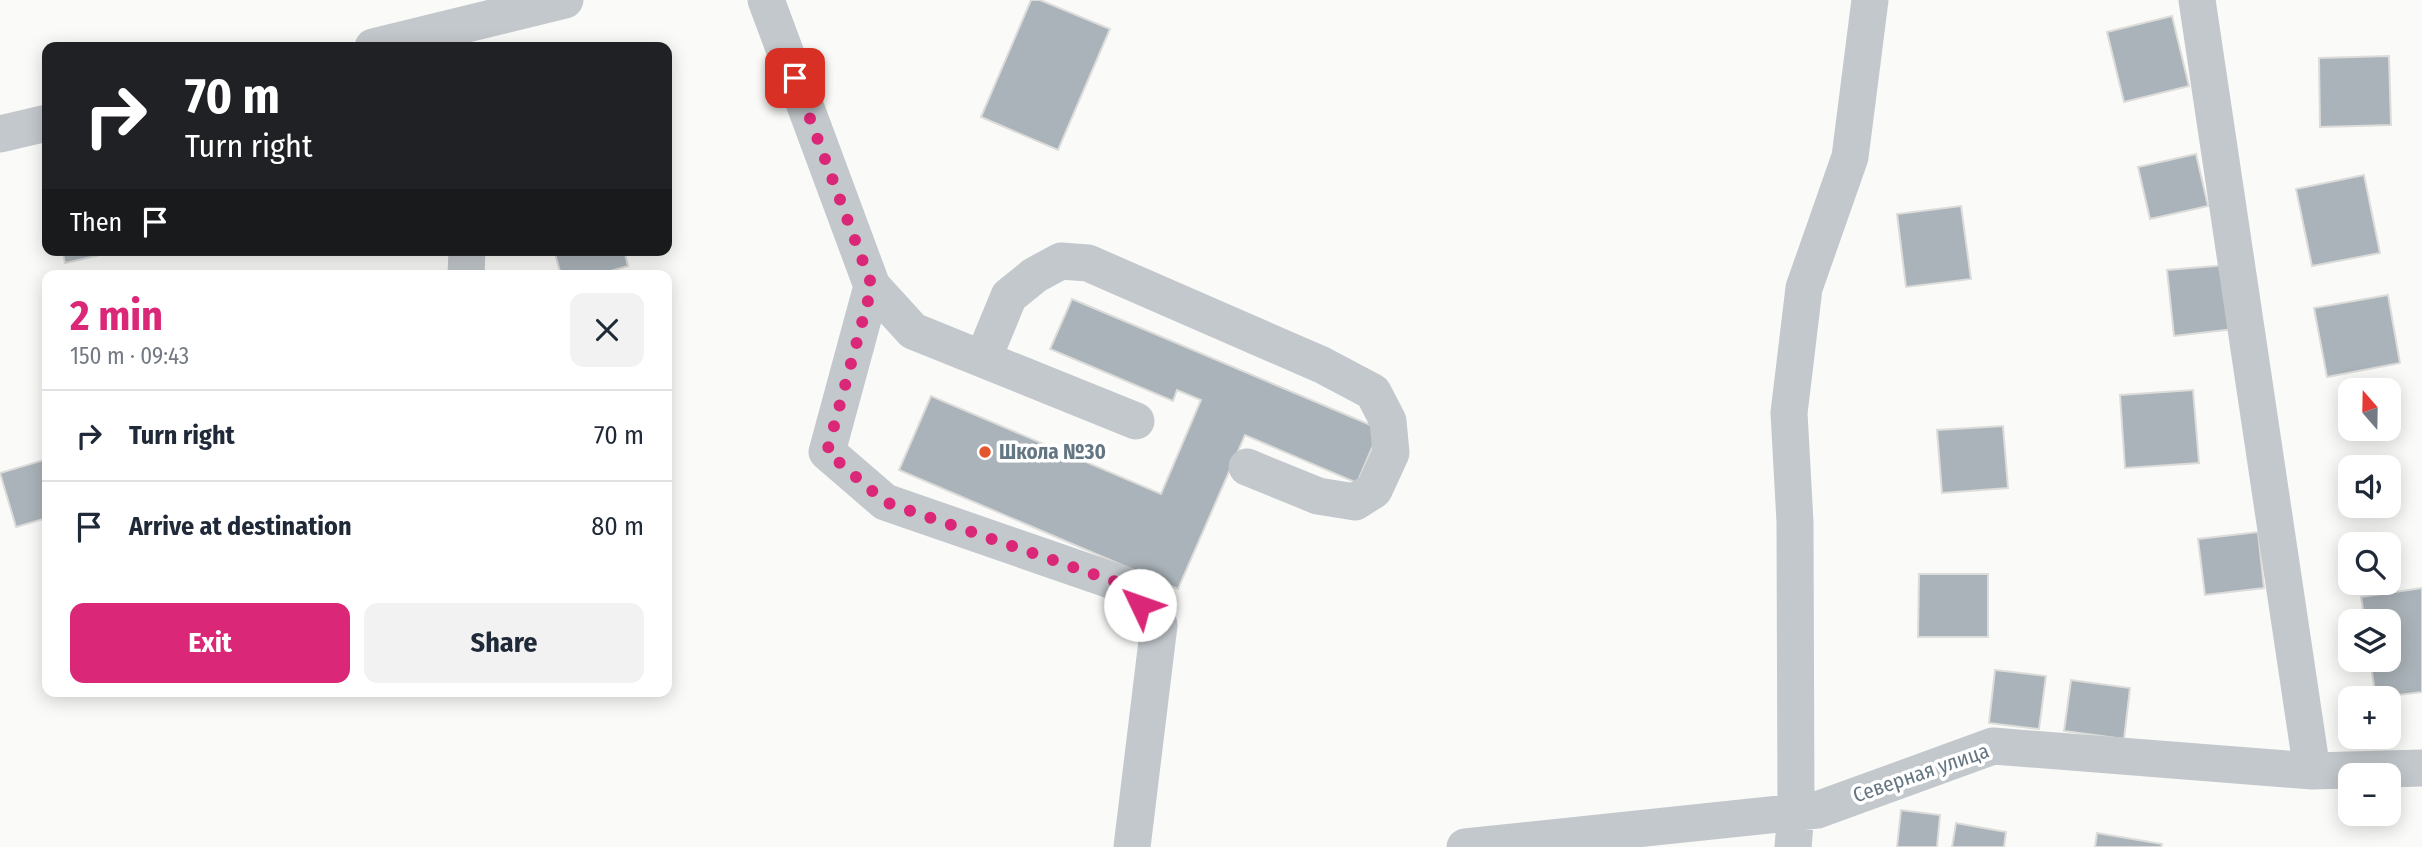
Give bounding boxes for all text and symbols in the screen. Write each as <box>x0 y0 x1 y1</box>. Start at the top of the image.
pin <box>765 48 825 108</box>
icon: arrive <box>776 59 814 97</box>
text: 70 m <box>185 67 280 126</box>
icon: right <box>70 70 161 161</box>
text: Turn right <box>185 127 312 165</box>
icon: arrive <box>136 203 174 241</box>
text: Then <box>70 207 122 238</box>
text: 2 min <box>70 291 163 341</box>
button: close <box>570 293 644 367</box>
text: 150 m · 09:43 <box>70 342 189 370</box>
north arrow <box>2338 378 2401 441</box>
map controls <box>2338 378 2401 826</box>
icon: right <box>70 417 108 455</box>
text: Turn right <box>129 420 235 451</box>
text: 70 m <box>594 420 644 451</box>
place label: Школа №30 <box>999 439 1106 465</box>
marker: Школа №30 <box>977 444 993 460</box>
button: sound <box>2338 455 2401 518</box>
icon: arrive <box>70 508 108 546</box>
text: Arrive at destination <box>129 511 352 542</box>
text: 80 m <box>591 511 644 542</box>
button: search <box>2338 532 2401 595</box>
position arrow <box>1103 568 1177 642</box>
button: Exit <box>70 603 350 683</box>
button: Share <box>364 603 644 683</box>
button: layers <box>2338 609 2401 672</box>
button: + <box>2338 686 2401 749</box>
street label: Северная улица <box>1850 738 1992 808</box>
button: − <box>2338 763 2401 826</box>

